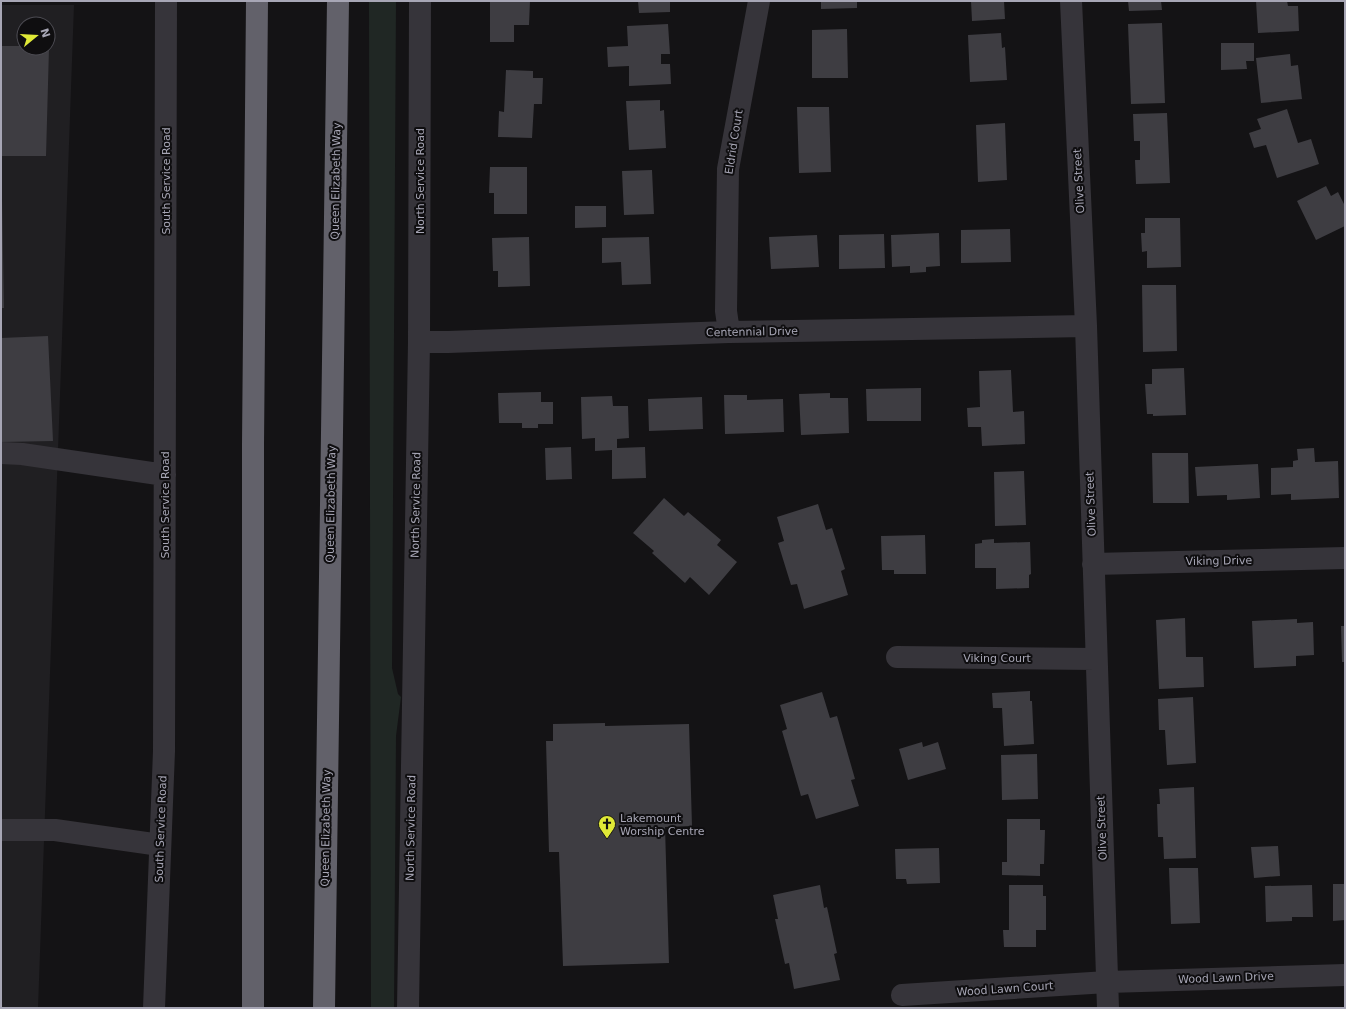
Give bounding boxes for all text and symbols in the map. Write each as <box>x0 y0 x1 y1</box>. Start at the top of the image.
north arrow <box>16 16 56 56</box>
text: N <box>37 27 53 39</box>
street label: Eldrid Court <box>722 108 746 175</box>
street label: Queen Elizabeth Way <box>328 122 344 240</box>
street label: South Service Road <box>160 127 173 235</box>
street label: North Service Road <box>414 128 427 234</box>
street label: Olive Street <box>1071 148 1087 214</box>
street label: Centennial Drive <box>706 325 798 339</box>
street label: Queen Elizabeth Way <box>323 445 339 563</box>
street label: South Service Road <box>159 451 172 559</box>
street label: North Service Road <box>409 452 423 558</box>
street label: Olive Street <box>1083 471 1099 537</box>
street label: Viking Drive <box>1186 554 1253 568</box>
street label: Viking Court <box>963 652 1031 665</box>
street label: Queen Elizabeth Way <box>318 769 334 887</box>
street label: South Service Road <box>153 775 169 883</box>
street label: North Service Road <box>404 775 418 881</box>
street label: Olive Street <box>1094 795 1110 861</box>
place label: Lakemount Worship Centre <box>620 812 705 838</box>
church icon: Lakemount Worship Centre <box>597 814 617 839</box>
street label: Wood Lawn Drive <box>1178 970 1274 986</box>
street label: Wood Lawn Court <box>956 979 1054 999</box>

